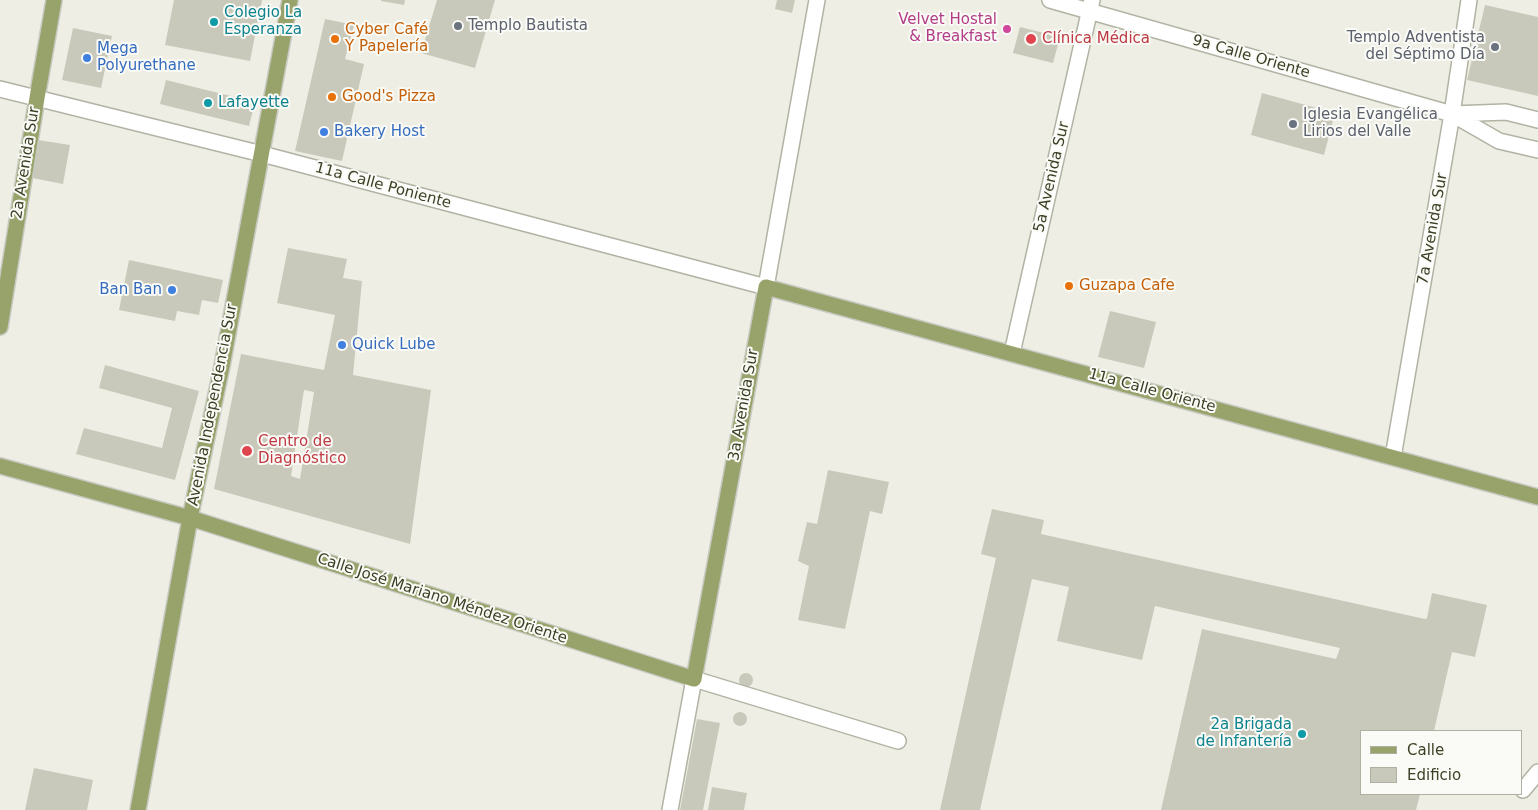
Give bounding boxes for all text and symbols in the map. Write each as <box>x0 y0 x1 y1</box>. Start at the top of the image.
place label: Colegio La Esperanza <box>224 4 302 39</box>
place label: Velvet Hostal & Breakfast <box>898 11 997 46</box>
marker: Colegio La Esperanza <box>208 16 220 28</box>
place label: Templo Bautista <box>468 17 588 35</box>
marker: Templo Bautista <box>452 20 464 32</box>
place label: Cyber Café Y Papelería <box>345 21 428 56</box>
marker: Velvet Hostal & Breakfast <box>1001 23 1013 35</box>
place label: Templo Adventista del Séptimo Día <box>1347 29 1485 64</box>
place label: Clínica Médica <box>1042 30 1150 48</box>
marker: Clínica Médica <box>1024 32 1038 46</box>
street label: 9a Calle Oriente <box>1190 32 1312 82</box>
marker: Cyber Café Y Papelería <box>329 33 341 45</box>
place label: Mega Polyurethane <box>97 40 196 75</box>
marker: Templo Adventista del Séptimo Día <box>1489 41 1501 53</box>
marker: Mega Polyurethane <box>81 52 93 64</box>
place label: Good's Pizza <box>342 88 436 106</box>
marker: Good's Pizza <box>326 91 338 103</box>
place label: Lafayette <box>218 94 289 112</box>
marker: Lafayette <box>202 97 214 109</box>
street label: 2a Avenida Sur <box>8 106 44 220</box>
place label: Iglesia Evangélica Lirios del Valle <box>1303 106 1438 141</box>
marker: Iglesia Evangélica Lirios del Valle <box>1287 118 1299 130</box>
street label: 5a Avenida Sur <box>1030 120 1074 234</box>
place label: Bakery Host <box>334 123 425 141</box>
marker: Bakery Host <box>318 126 330 138</box>
street label: 11a Calle Poniente <box>313 159 453 213</box>
street label: 7a Avenida Sur <box>1414 172 1452 286</box>
place label: Guzapa Cafe <box>1079 277 1175 295</box>
marker: Guzapa Cafe <box>1063 280 1075 292</box>
place label: Ban Ban <box>99 281 162 299</box>
marker: Ban Ban <box>166 284 178 296</box>
street label: Avenida Independencia Sur <box>185 302 241 508</box>
place label: Quick Lube <box>352 336 436 354</box>
marker: Quick Lube <box>336 339 348 351</box>
street label: 3a Avenida Sur <box>725 348 763 462</box>
street label: 11a Calle Oriente <box>1086 365 1218 417</box>
place label: Centro de Diagnóstico <box>258 433 346 468</box>
marker: Centro de Diagnóstico <box>240 444 254 458</box>
street label: Calle José Mariano Méndez Oriente <box>315 550 569 648</box>
place label: 2a Brigada de Infantería <box>1196 716 1292 751</box>
marker: 2a Brigada de Infantería <box>1296 728 1308 740</box>
legend <box>1360 730 1523 795</box>
text: Calle <box>1407 741 1444 759</box>
text: Edificio <box>1407 766 1461 784</box>

